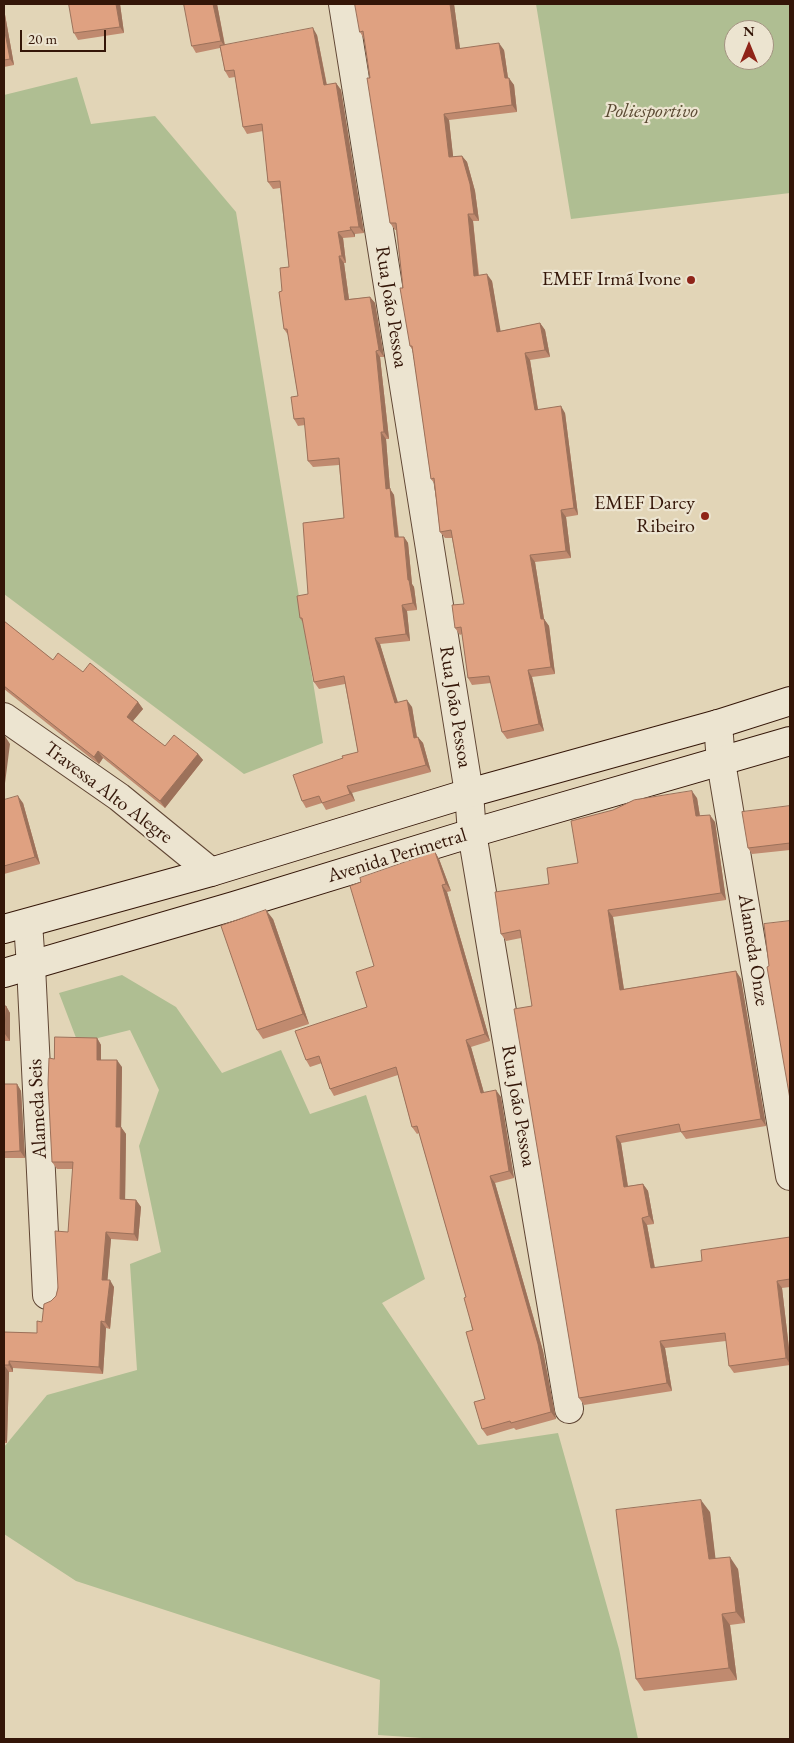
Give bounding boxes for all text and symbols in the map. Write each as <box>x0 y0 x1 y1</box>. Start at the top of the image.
scale bar <box>22 20 109 52</box>
north arrow <box>724 20 774 70</box>
text: N <box>743 22 755 40</box>
text: 20 m <box>28 29 57 48</box>
park label: Poliesportivo <box>604 100 698 124</box>
street label: Rua João Pessoa <box>370 244 412 370</box>
place label: EMEF Irmã Ivone <box>542 268 681 292</box>
marker: EMEF Irmã Ivone <box>685 274 697 286</box>
place label: EMEF Darcy Ribeiro <box>594 492 695 539</box>
marker: EMEF Darcy Ribeiro <box>699 510 711 522</box>
street label: Rua João Pessoa <box>434 644 476 770</box>
street label: Travessa Alto Alegre <box>39 737 177 849</box>
street label: Avenida Perimetral <box>324 823 470 889</box>
street label: Alameda Onze <box>732 892 774 1008</box>
street label: Rua João Pessoa <box>495 1043 541 1169</box>
street label: Alameda Seis <box>23 1058 53 1160</box>

